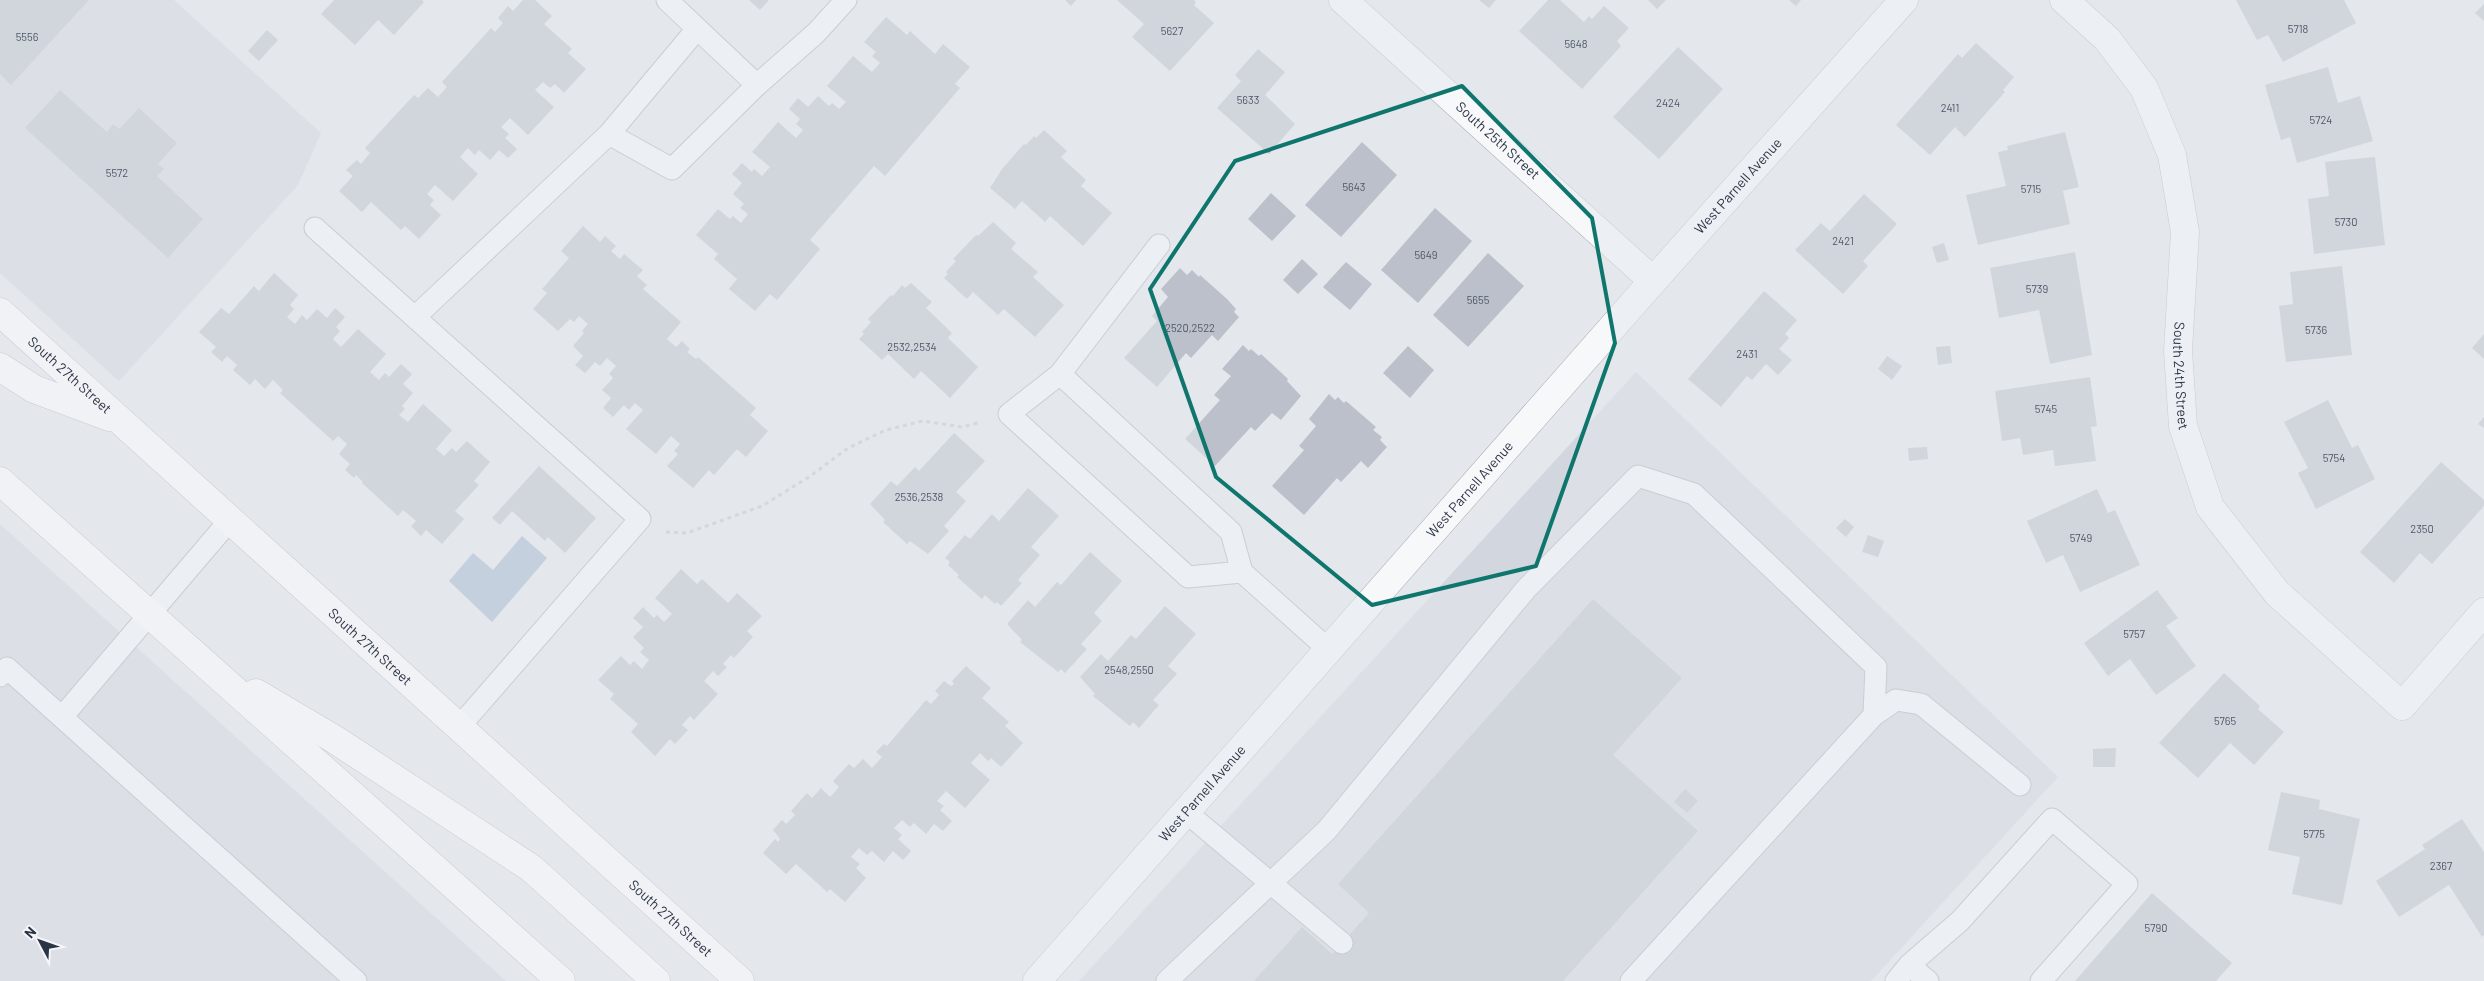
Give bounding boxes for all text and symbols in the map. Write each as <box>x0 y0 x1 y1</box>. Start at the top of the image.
house number: 5718 <box>2288 22 2308 35</box>
house number: 5627 <box>1161 24 1183 37</box>
house number: 5556 <box>16 30 39 43</box>
house number: 5648 <box>1564 37 1588 50</box>
house number: 5633 <box>1237 93 1259 106</box>
house number: 2424 <box>1656 96 1680 109</box>
street label: South 25th Street <box>1453 98 1544 182</box>
house number: 2411 <box>1941 101 1959 114</box>
house number: 5724 <box>2310 113 2332 126</box>
street label: West Parnell Avenue <box>1690 134 1785 237</box>
house number: 5572 <box>106 166 128 179</box>
house number: 5643 <box>1342 180 1366 193</box>
house number: 5715 <box>2021 182 2042 195</box>
house number: 5730 <box>2335 215 2357 228</box>
house number: 2421 <box>1832 234 1854 247</box>
house number: 5649 <box>1414 248 1438 261</box>
house number: 5739 <box>2026 282 2048 295</box>
house number: 5655 <box>1467 293 1490 306</box>
house number: 2520,2522 <box>1165 321 1215 334</box>
street label: South 24th Street <box>2170 321 2193 432</box>
house number: 5736 <box>2305 323 2327 336</box>
street label: South 27th Street <box>25 333 115 417</box>
house number: 2532,2534 <box>887 340 937 353</box>
house number: 2431 <box>1736 347 1758 360</box>
house number: 5745 <box>2035 402 2058 415</box>
street label: West Parnell Avenue <box>1422 437 1516 541</box>
house number: 5754 <box>2323 451 2345 464</box>
house number: 2536,2538 <box>895 490 944 503</box>
house number: 2350 <box>2410 522 2434 535</box>
house number: 5749 <box>2070 531 2093 544</box>
street label: South 27th Street <box>325 604 416 688</box>
house number: 5757 <box>2123 627 2145 640</box>
house number: 2548,2550 <box>1104 663 1154 676</box>
house number: 5765 <box>2214 714 2236 727</box>
street label: West Parnell Avenue <box>1155 741 1249 845</box>
house number: 5775 <box>2303 827 2325 840</box>
house number: 2367 <box>2430 859 2452 872</box>
street label: South 27th Street <box>626 876 716 960</box>
north arrow <box>15 916 65 966</box>
house number: 5790 <box>2145 921 2167 934</box>
text: N <box>20 923 39 941</box>

